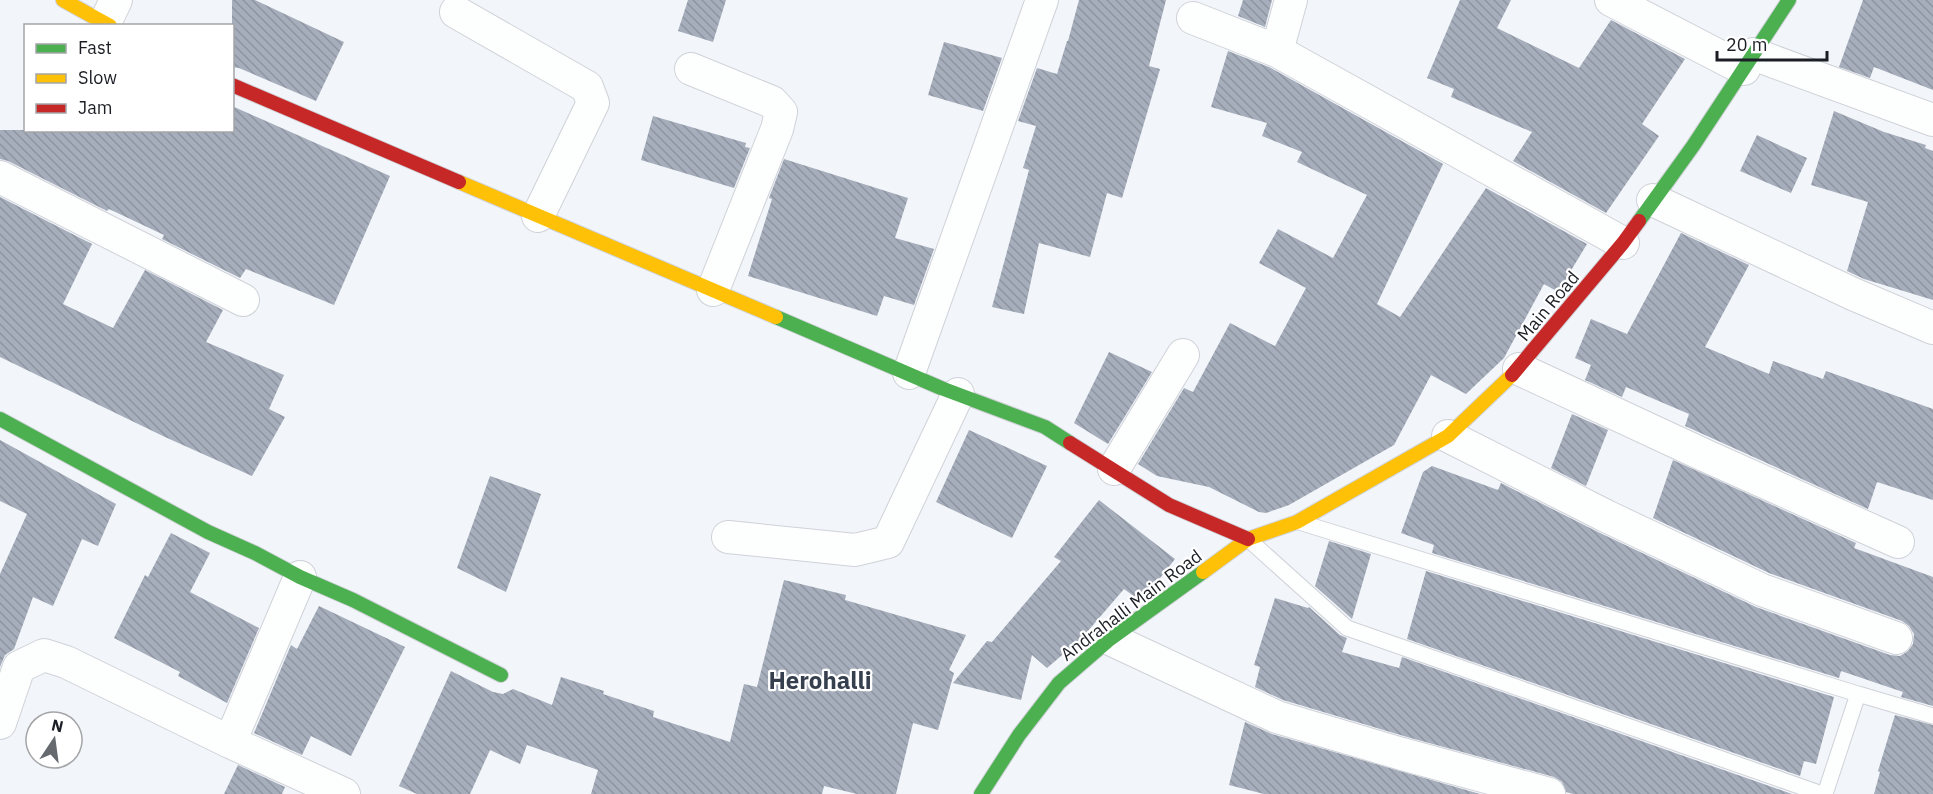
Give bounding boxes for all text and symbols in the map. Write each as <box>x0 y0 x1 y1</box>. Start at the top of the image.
legend <box>24 24 234 132</box>
scale bar <box>1717 24 1826 62</box>
text: 20 m <box>1726 33 1768 56</box>
text: Fast <box>78 36 112 59</box>
text: Slow <box>78 66 117 89</box>
text: Jam <box>78 96 113 119</box>
street label: Main Road <box>1512 266 1584 346</box>
street label: Andrahalli Main Road <box>1056 544 1206 666</box>
district label: Herohalli <box>768 664 872 696</box>
north arrow <box>24 710 84 770</box>
text: N <box>49 714 65 736</box>

